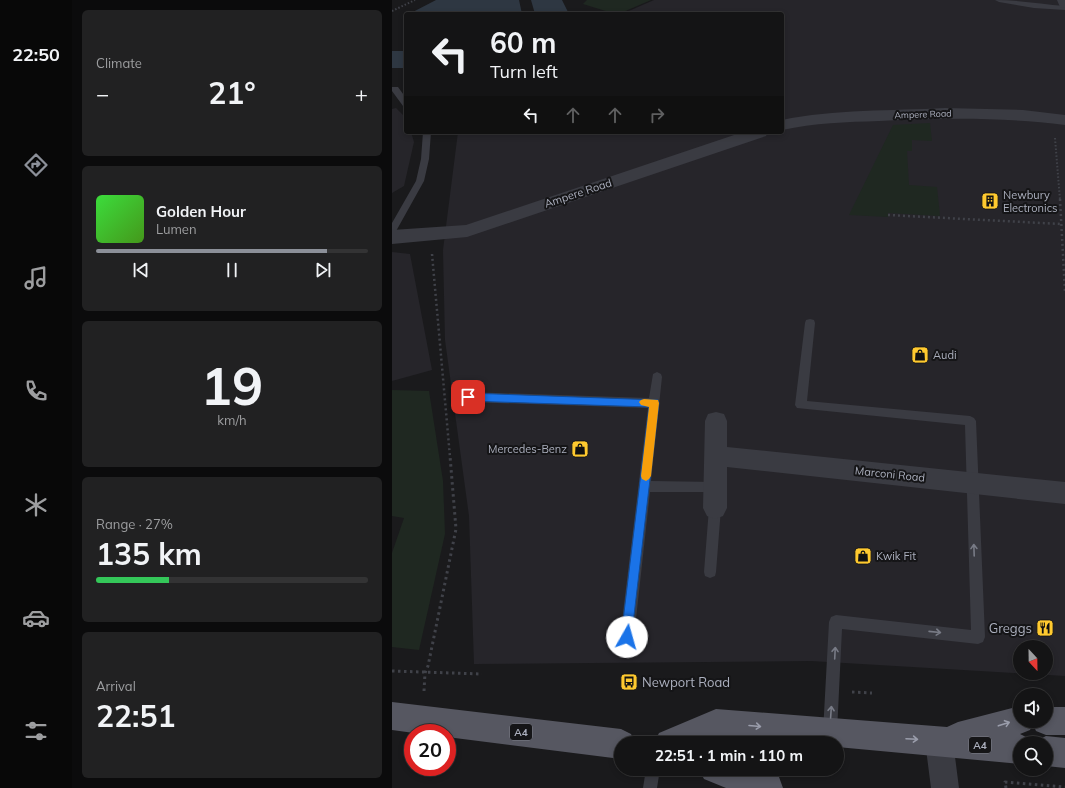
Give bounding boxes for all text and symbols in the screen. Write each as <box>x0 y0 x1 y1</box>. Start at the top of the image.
text: 60 m <box>490 25 556 60</box>
icon: left <box>424 28 476 80</box>
text: 22:50 <box>12 43 60 66</box>
text: Climate <box>96 55 142 71</box>
text: Turn left <box>490 60 558 83</box>
text: 21° <box>208 74 256 112</box>
text: − <box>96 80 109 108</box>
text: + <box>355 80 368 108</box>
icon: left <box>520 104 542 126</box>
icon: ahead <box>562 104 584 126</box>
icon: ahead <box>604 104 626 126</box>
icon: right <box>646 104 668 126</box>
street label: Ampere Road <box>894 108 952 120</box>
icon: directions <box>22 151 50 179</box>
street label: Ampere Road <box>543 176 613 210</box>
place label: Newbury Electronics <box>1003 188 1058 215</box>
building icon: Newbury Electronics <box>980 191 1000 211</box>
text: Golden Hour <box>156 202 246 221</box>
text: Lumen <box>156 221 197 237</box>
icon: previous <box>130 259 152 281</box>
icon: pause <box>221 259 243 281</box>
icon: next <box>312 259 334 281</box>
icon: music <box>22 264 50 292</box>
shop icon: Audi <box>910 345 930 365</box>
place label: Audi <box>933 348 957 362</box>
text: 19 <box>201 353 263 418</box>
icon: phone <box>22 377 50 405</box>
pin <box>451 380 485 414</box>
icon: arrive <box>457 386 479 408</box>
text: km/h <box>217 412 247 428</box>
shop icon: Mercedes-Benz <box>570 439 590 459</box>
place label: Mercedes-Benz <box>488 442 567 456</box>
street label: Marconi Road <box>854 463 926 485</box>
icon: climate <box>22 491 50 519</box>
text: Range · 27% <box>96 516 173 532</box>
text: 135 km <box>96 535 202 573</box>
one-way arrow <box>971 544 978 557</box>
shop icon: Kwik Fit <box>853 546 873 566</box>
place label: Kwik Fit <box>876 549 916 563</box>
icon: car <box>22 604 50 632</box>
position arrow <box>606 616 648 658</box>
restaurant icon: Greggs <box>1035 618 1055 638</box>
place label: Greggs <box>989 620 1032 636</box>
one-way arrow <box>928 629 941 636</box>
north arrow <box>1013 640 1053 680</box>
map controls <box>1013 640 1053 776</box>
one-way arrow <box>831 647 838 660</box>
bus stop icon: Newport Road <box>619 672 639 692</box>
place label: Newport Road <box>642 674 730 690</box>
text: Arrival <box>96 678 136 694</box>
button: sound <box>1013 688 1053 728</box>
text: 22:51 <box>96 697 175 735</box>
one-way arrow <box>828 706 835 719</box>
icon: filters <box>22 717 50 745</box>
one-way arrow <box>998 720 1011 727</box>
one-way arrow <box>748 723 761 730</box>
speed limit sign: 20 <box>404 724 456 776</box>
road number: A4 <box>510 724 532 740</box>
one-way arrow <box>905 735 918 743</box>
button: search <box>1013 736 1053 776</box>
road number: A4 <box>969 737 991 753</box>
text: 22:51 · 1 min · 110 m <box>655 746 803 765</box>

